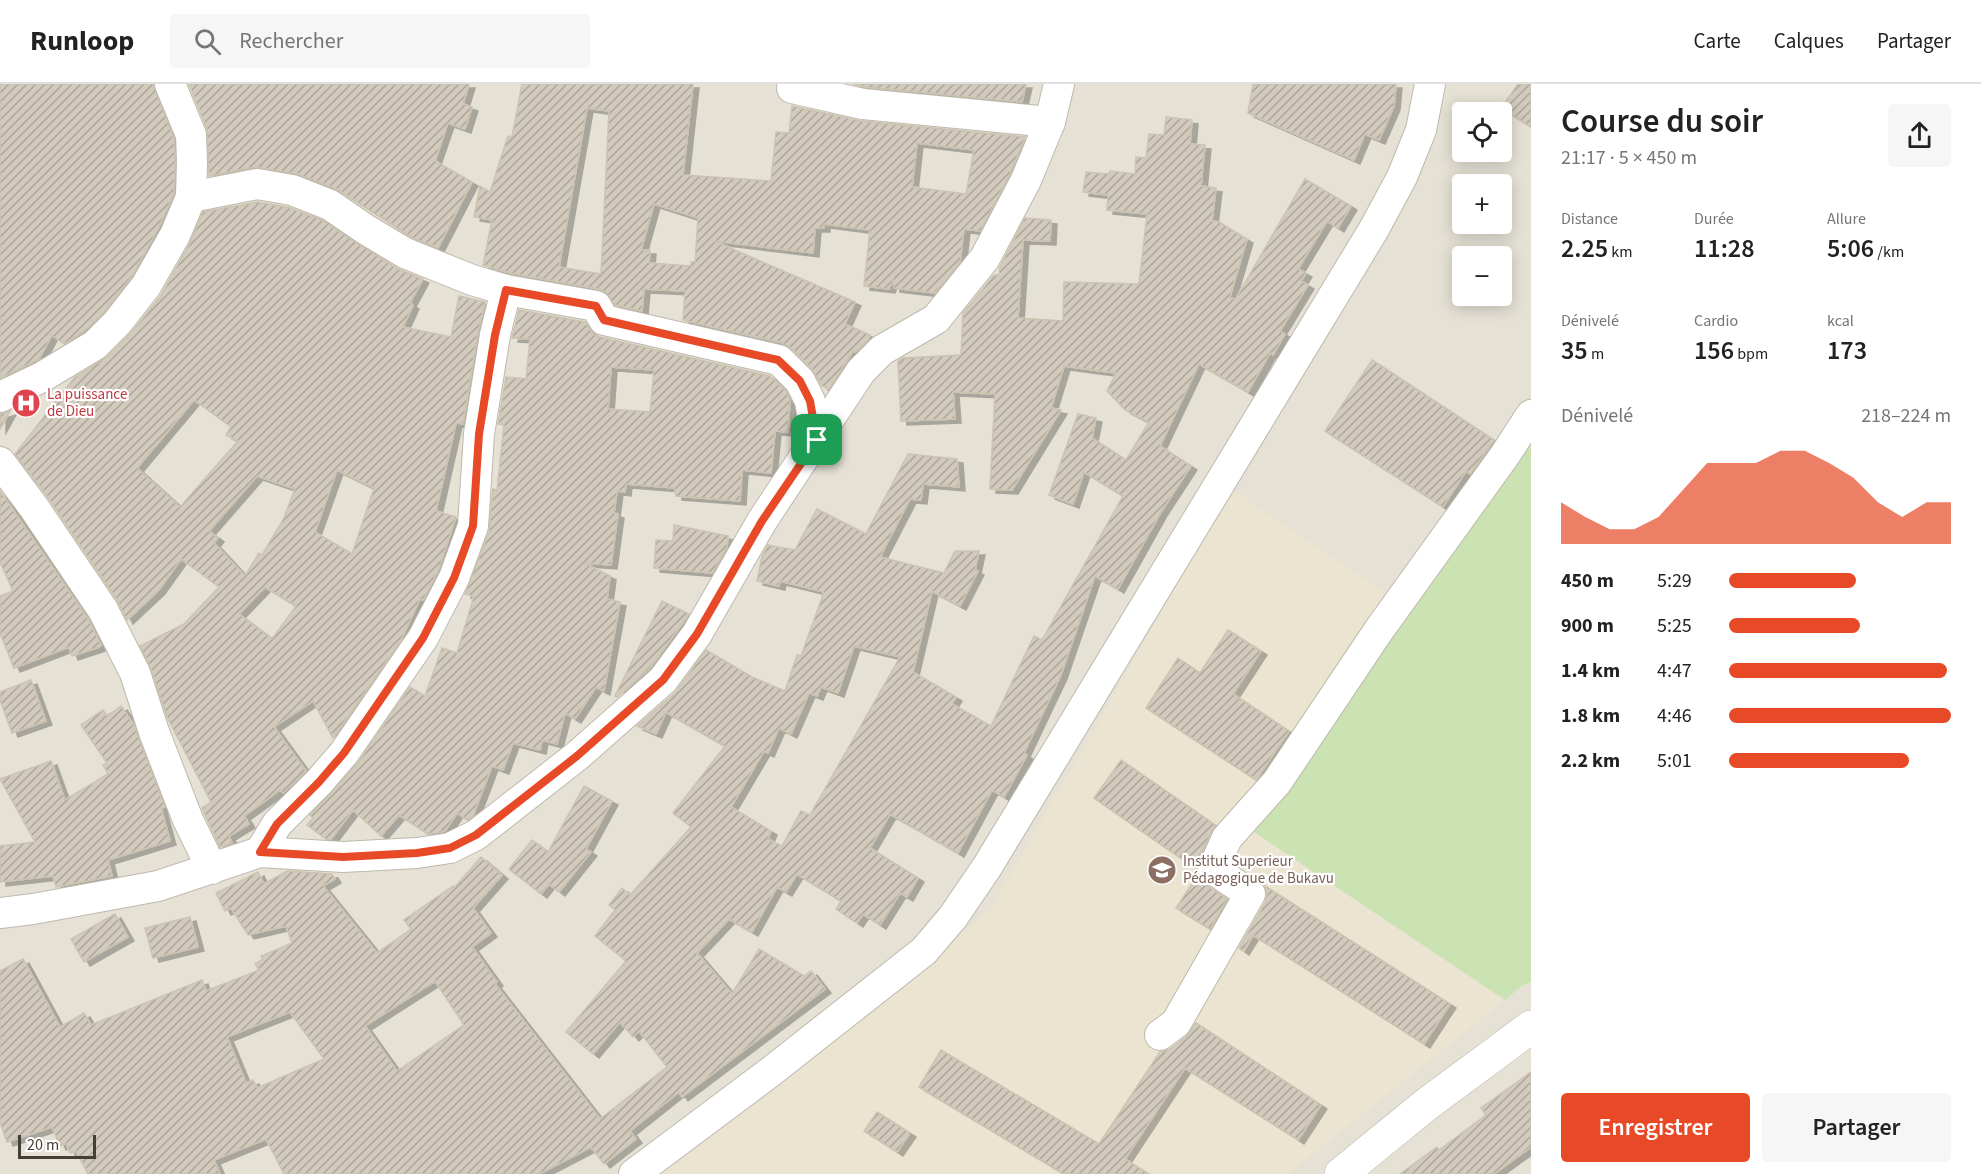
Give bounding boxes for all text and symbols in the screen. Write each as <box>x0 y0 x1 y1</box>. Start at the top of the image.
search box <box>170 14 590 68</box>
text: Runloop <box>30 21 134 61</box>
icon: search <box>191 25 224 58</box>
text: Rechercher <box>239 25 343 57</box>
text: Carte <box>1694 26 1741 56</box>
text: Calques <box>1774 26 1844 56</box>
text: Partager <box>1877 26 1951 56</box>
text: Course du soir <box>1561 98 1763 145</box>
map controls <box>1452 102 1512 306</box>
button: locate <box>1452 102 1512 162</box>
button: share <box>1888 104 1951 167</box>
text: 21:17 · 5 × 450 m <box>1561 144 1697 172</box>
button: + <box>1452 174 1512 234</box>
text: Distance <box>1561 208 1618 230</box>
text: Durée <box>1694 208 1734 230</box>
text: Allure <box>1827 208 1866 230</box>
text: 2.25 <box>1561 230 1608 267</box>
text: 11:28 <box>1694 230 1755 267</box>
text: 5:06 <box>1827 230 1874 267</box>
text: km <box>1608 241 1633 263</box>
text: /km <box>1874 241 1904 263</box>
button: − <box>1452 246 1512 306</box>
text: Dénivelé <box>1561 310 1619 332</box>
text: Cardio <box>1694 310 1738 332</box>
text: kcal <box>1827 310 1854 332</box>
text: 35 <box>1561 332 1588 369</box>
text: 156 <box>1694 332 1734 369</box>
text: 173 <box>1827 332 1867 369</box>
text: m <box>1588 343 1604 365</box>
text: bpm <box>1734 343 1768 365</box>
place label: La puissance de Dieu <box>47 384 127 422</box>
hospital icon: La puissance de Dieu <box>10 387 42 419</box>
text: Dénivelé <box>1561 402 1633 430</box>
text: 218–224 m <box>1861 402 1951 430</box>
pin <box>791 414 842 465</box>
icon: arrive <box>800 423 833 456</box>
text: 450 m <box>1561 567 1614 595</box>
text: 5:29 <box>1657 567 1692 595</box>
text: 900 m <box>1561 612 1614 640</box>
text: 5:25 <box>1657 612 1692 640</box>
text: 1.4 km <box>1561 657 1620 685</box>
text: 4:47 <box>1657 657 1692 685</box>
text: 1.8 km <box>1561 702 1620 730</box>
text: 4:46 <box>1657 702 1692 730</box>
text: 2.2 km <box>1561 747 1620 775</box>
text: 5:01 <box>1657 747 1692 775</box>
place label: Institut Superieur Pédagogique de Bukavu <box>1183 851 1334 889</box>
school or university icon: Institut Superieur Pédagogique de Bukavu <box>1146 854 1178 886</box>
button: Enregistrer <box>1561 1093 1750 1162</box>
button: Partager <box>1762 1093 1951 1162</box>
scale bar <box>18 1132 96 1160</box>
text: 20 m <box>27 1134 59 1156</box>

